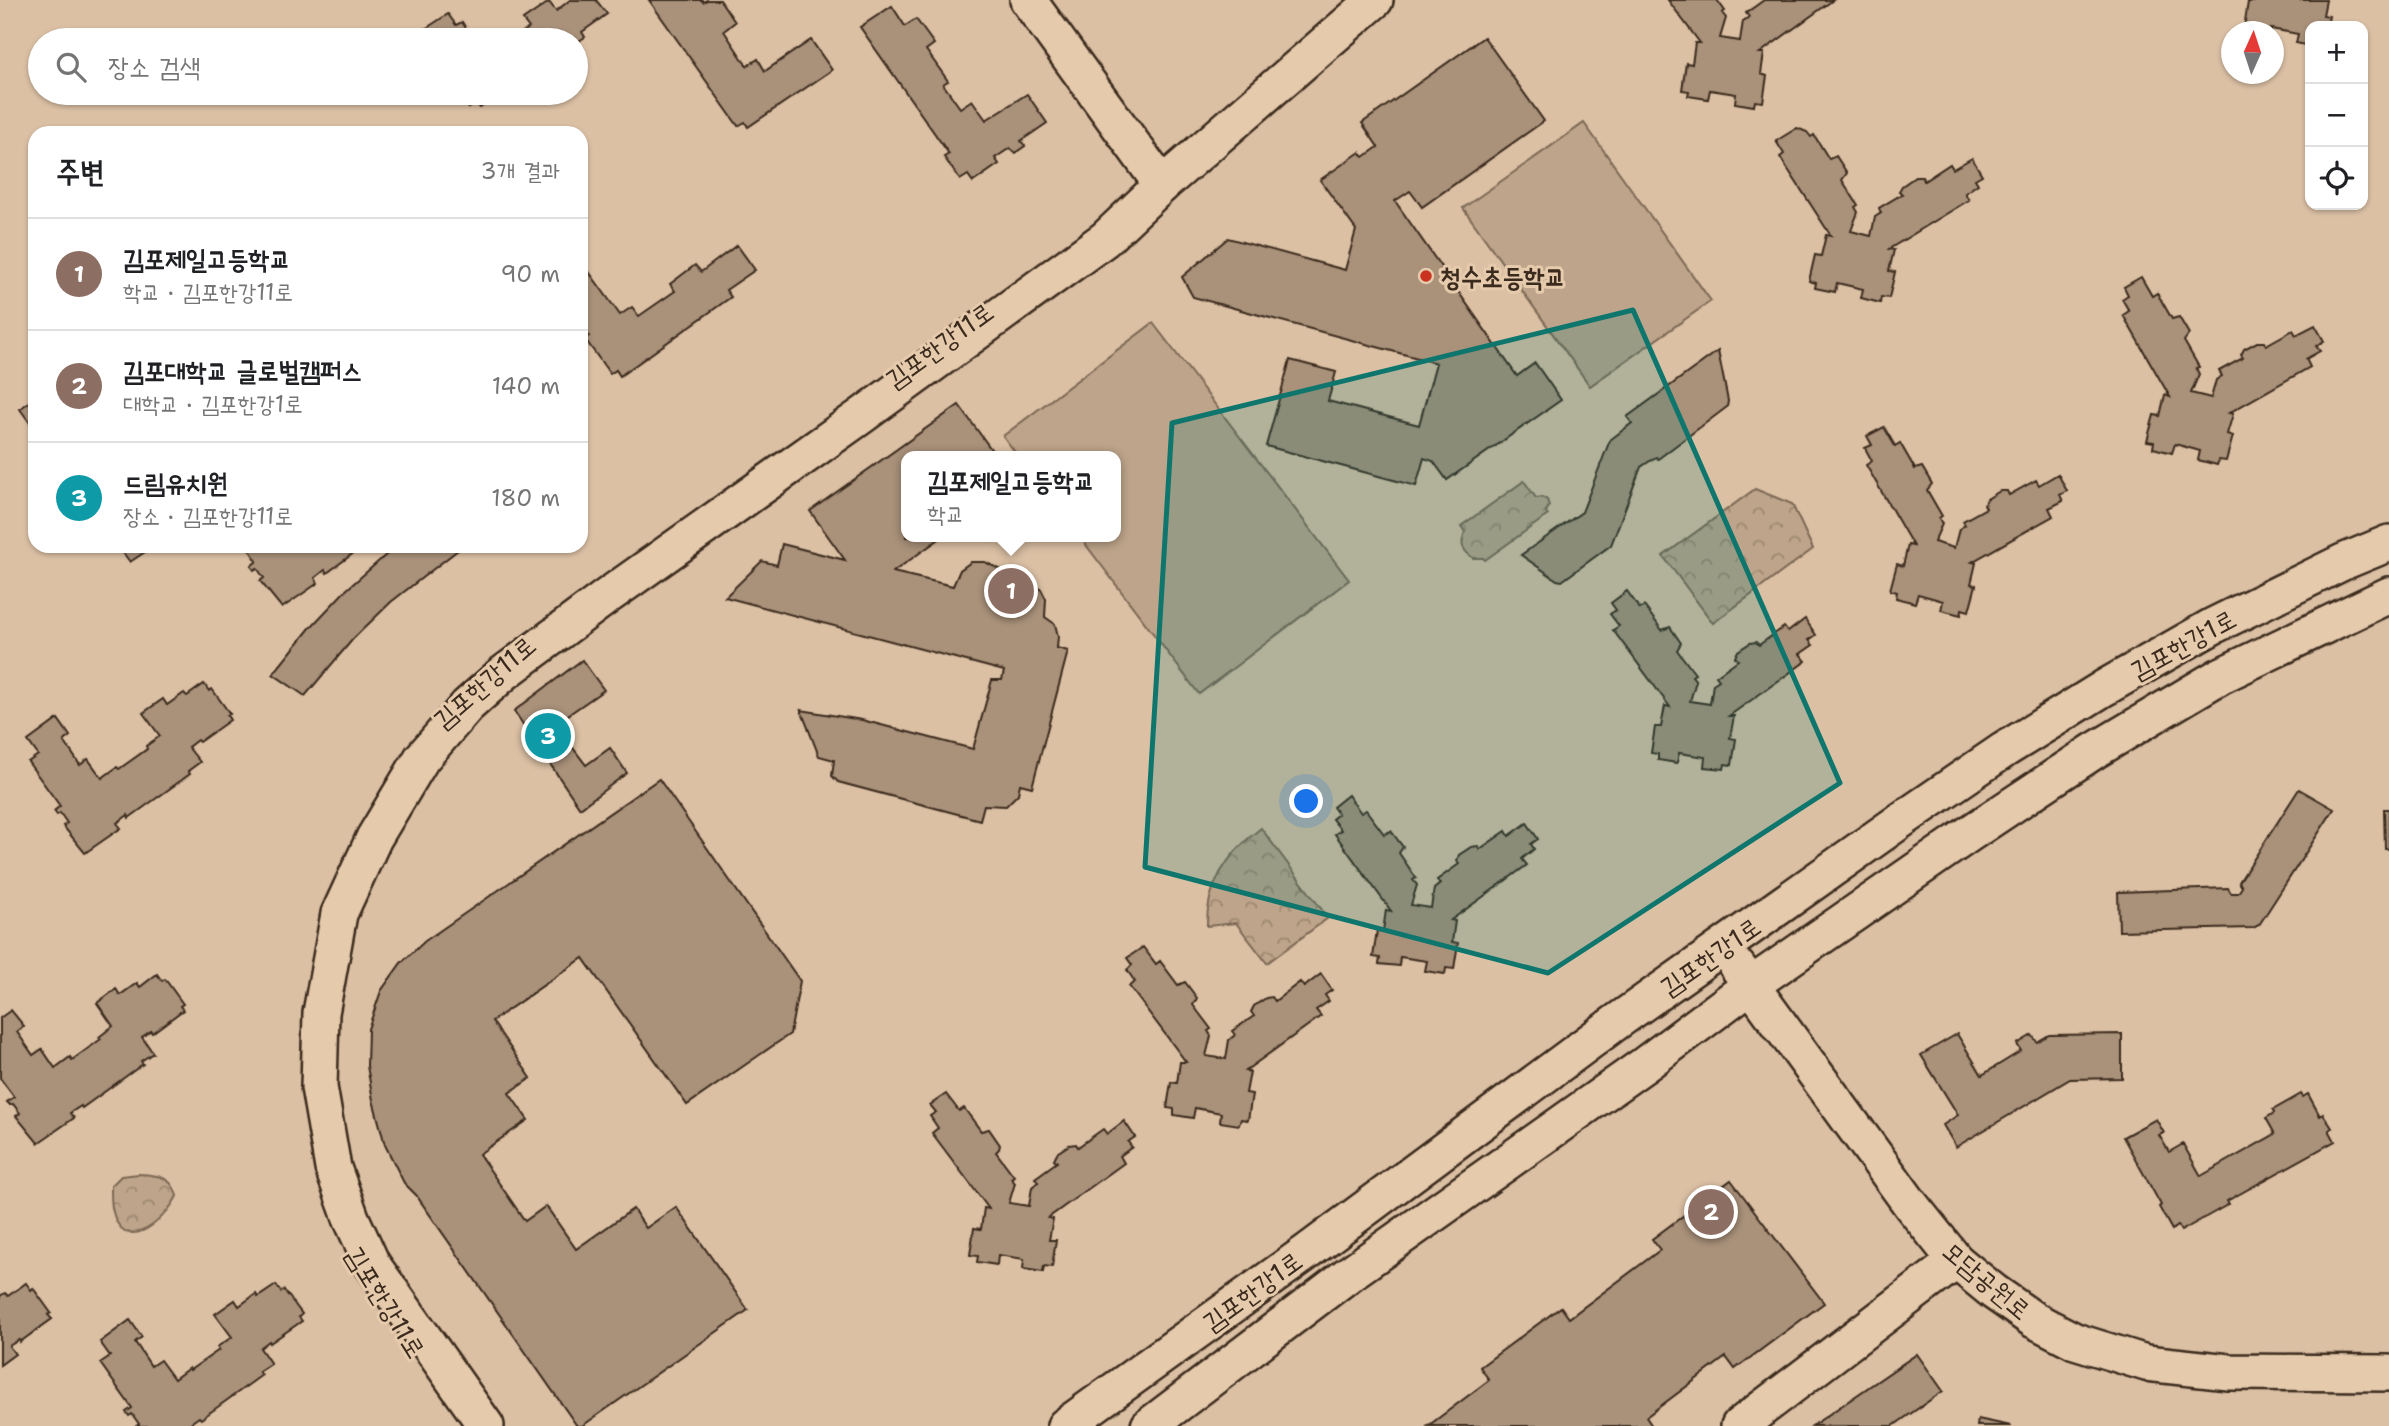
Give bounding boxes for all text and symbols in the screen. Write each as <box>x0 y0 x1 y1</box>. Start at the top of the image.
north arrow <box>2221 21 2284 84</box>
map controls <box>2305 21 2368 210</box>
button: + <box>2305 21 2368 84</box>
search box <box>28 28 588 105</box>
icon: search <box>52 48 90 86</box>
text: 장소 검색 <box>108 49 201 84</box>
button: − <box>2305 84 2368 147</box>
button: locate <box>2305 147 2368 210</box>
text: 주변 <box>56 151 104 192</box>
text: 3개 결과 <box>481 156 560 186</box>
text: 김포제일고등학교 <box>123 241 290 276</box>
text: 1 <box>74 259 84 289</box>
text: 90 m <box>500 259 560 289</box>
place label: 청수초등학교 <box>1440 259 1566 294</box>
marker: 청수초등학교 <box>1418 268 1434 284</box>
text: 학교 · 김포한강11로 <box>123 277 293 307</box>
street label: 김포한강11로 <box>878 294 1000 396</box>
text: 김포대학교 글로벌캠퍼스 <box>123 353 362 388</box>
text: 2 <box>71 371 87 401</box>
text: 140 m <box>492 371 560 401</box>
text: 대학교 · 김포한강1로 <box>123 389 303 419</box>
popup <box>901 451 1121 542</box>
text: 김포제일고등학교 <box>927 463 1095 498</box>
text: 드림유치원 <box>123 465 228 500</box>
text: 3 <box>71 483 87 513</box>
text: 180 m <box>491 483 560 513</box>
text: 학교 <box>927 499 964 529</box>
text: 장소 · 김포한강11로 <box>123 501 293 531</box>
pin: 1 <box>988 565 1034 617</box>
street label: 김포한강1로 <box>2124 601 2242 687</box>
street label: 김포한강11로 <box>425 628 543 736</box>
pin: 3 <box>525 710 571 762</box>
your location <box>1289 784 1323 818</box>
street label: 김포한강1로 <box>1653 909 1767 1003</box>
pin: 2 <box>1688 1186 1734 1238</box>
street label: 모담공원로 <box>1936 1233 2038 1327</box>
street label: 김포한강11로 <box>338 1240 434 1364</box>
street label: 김포한강1로 <box>1195 1243 1309 1339</box>

